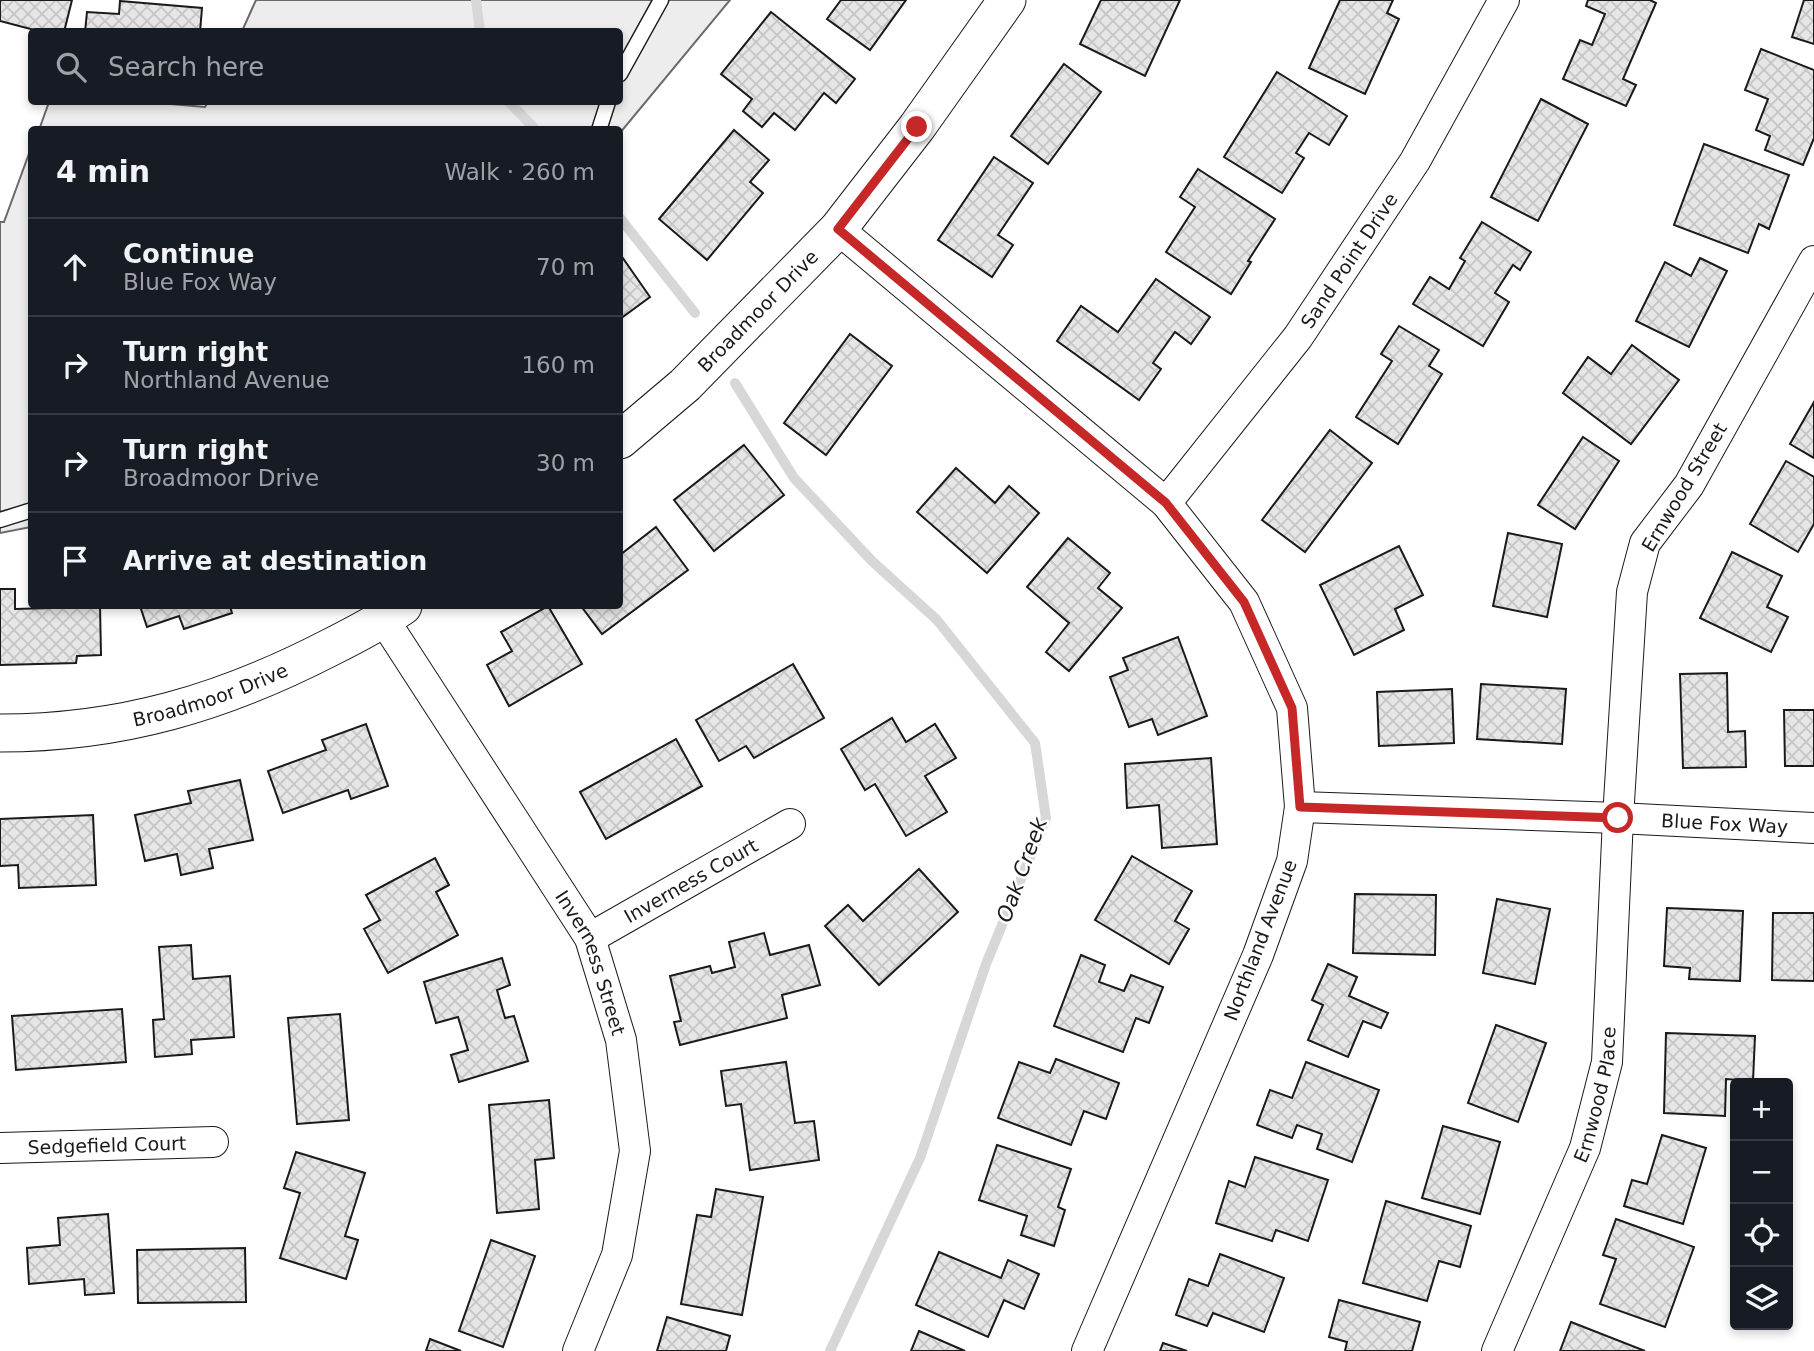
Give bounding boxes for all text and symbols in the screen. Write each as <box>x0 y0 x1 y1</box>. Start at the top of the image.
search box <box>28 28 623 105</box>
icon: search <box>52 48 90 86</box>
text: Search here <box>108 52 264 82</box>
route end <box>901 111 932 142</box>
text: 4 min <box>56 154 150 189</box>
text: Walk · 260 m <box>444 159 595 185</box>
street label: Sand Point Drive <box>1296 189 1402 332</box>
text: Continue <box>123 239 254 269</box>
street label: Broadmoor Drive <box>693 245 822 376</box>
icon: ahead <box>56 248 94 286</box>
text: 70 m <box>536 254 595 280</box>
text: Blue Fox Way <box>123 269 277 295</box>
text: Turn right <box>123 337 268 367</box>
icon: right <box>56 346 94 384</box>
text: 160 m <box>521 352 595 378</box>
text: Northland Avenue <box>123 367 330 393</box>
street label: Ernwood Street <box>1637 419 1731 555</box>
text: Turn right <box>123 435 268 465</box>
icon: right <box>56 444 94 482</box>
text: 30 m <box>536 450 595 476</box>
text: Broadmoor Drive <box>123 465 319 491</box>
icon: arrive <box>56 542 94 580</box>
text: Arrive at destination <box>123 546 427 576</box>
street label: Broadmoor Drive <box>131 659 291 731</box>
route start <box>1602 802 1633 833</box>
street label: Blue Fox Way <box>1661 809 1789 838</box>
water label: Oak Creek <box>992 814 1052 926</box>
street label: Inverness Court <box>620 834 761 927</box>
street label: Northland Avenue <box>1219 856 1301 1024</box>
street label: Inverness Street <box>551 886 630 1038</box>
street label: Ernwood Place <box>1569 1026 1620 1166</box>
map controls <box>1730 1078 1793 1330</box>
button: + <box>1730 1078 1793 1141</box>
street label: Sedgefield Court <box>27 1132 187 1158</box>
button: − <box>1730 1141 1793 1204</box>
button: locate <box>1730 1204 1793 1267</box>
button: layers <box>1730 1267 1793 1330</box>

